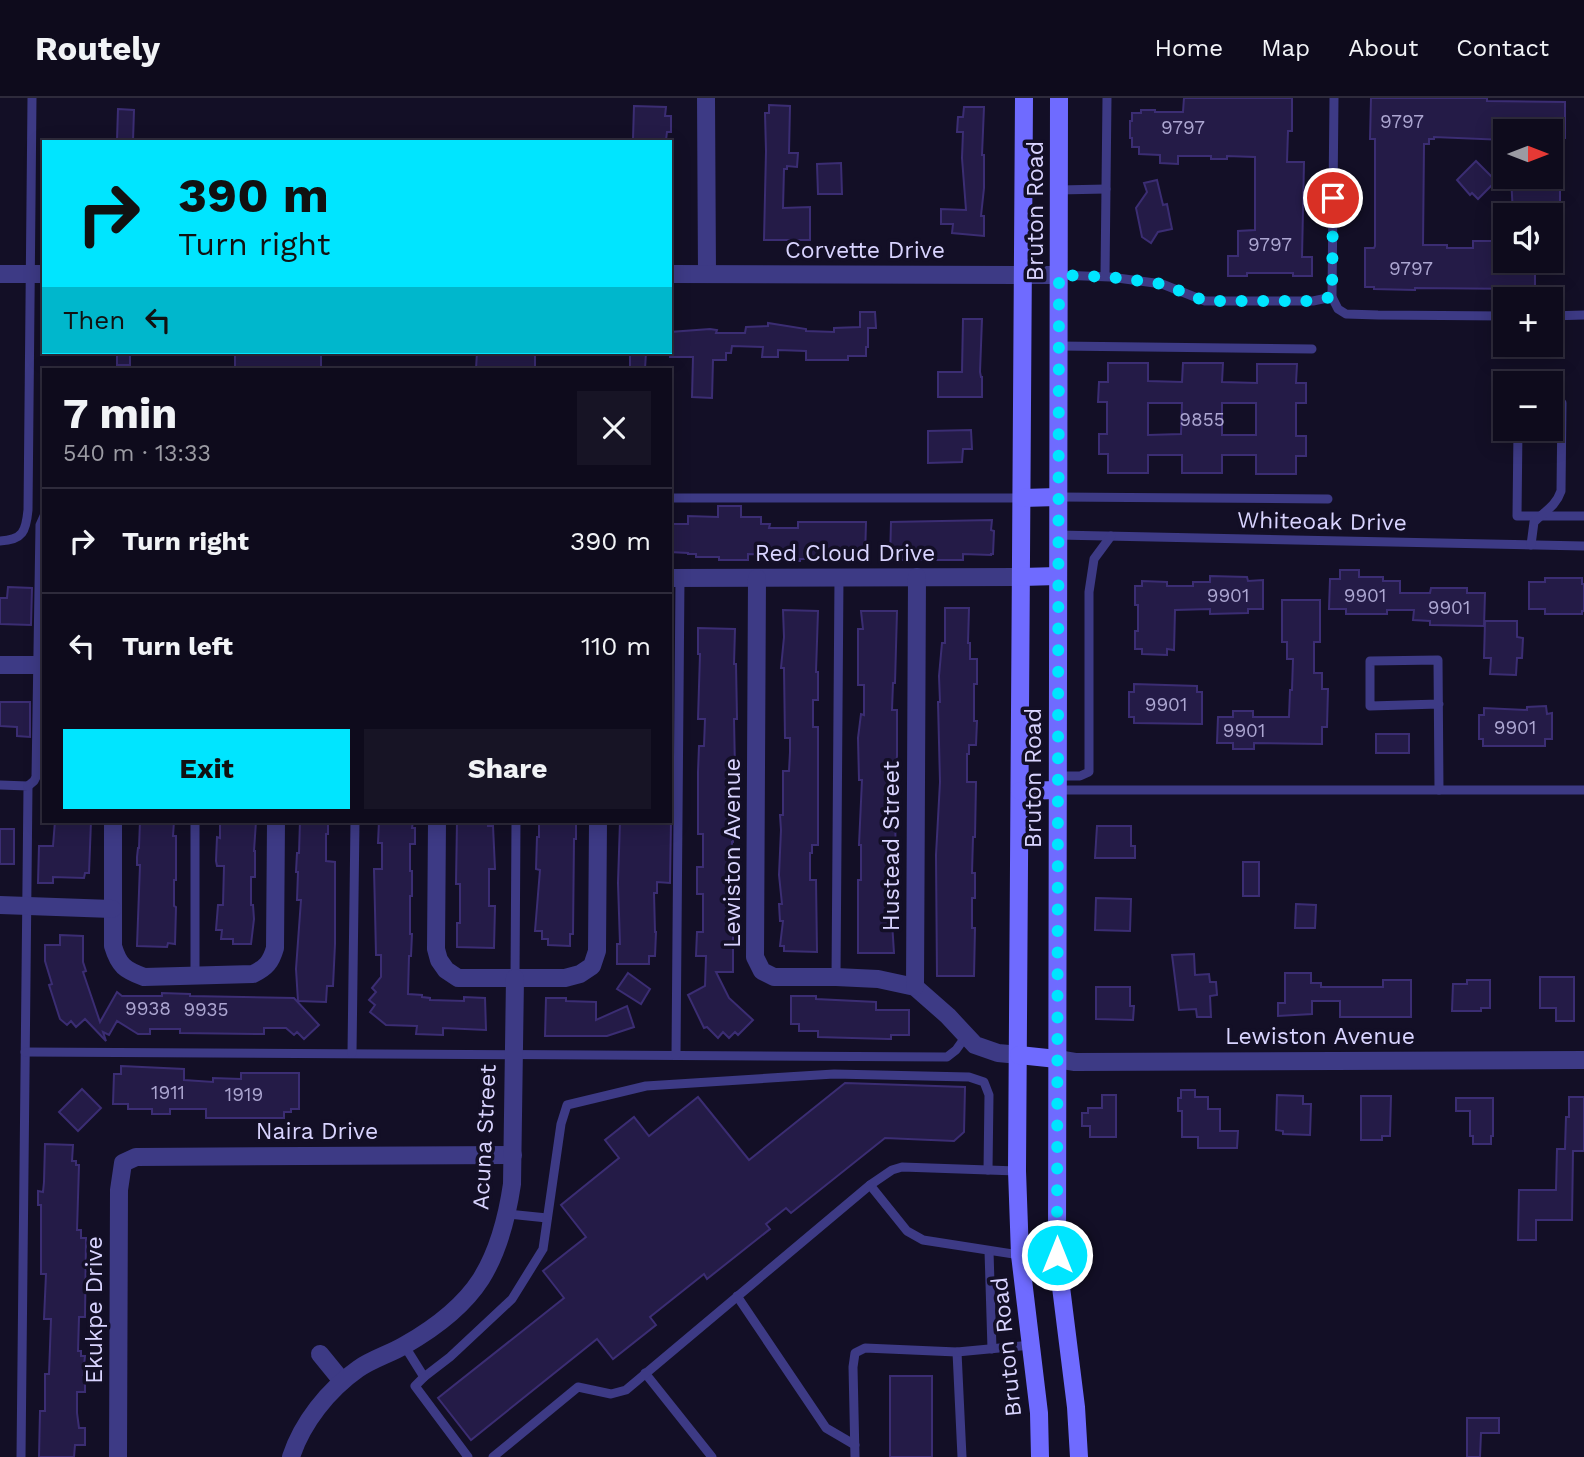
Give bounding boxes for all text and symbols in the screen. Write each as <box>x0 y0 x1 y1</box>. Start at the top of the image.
text: Routely <box>35 29 160 68</box>
text: Home <box>1155 34 1223 62</box>
text: Map <box>1261 34 1310 62</box>
text: About <box>1348 34 1418 62</box>
text: Contact <box>1456 34 1549 62</box>
house number: 9797 <box>1380 110 1424 133</box>
house number: 9797 <box>1161 116 1205 139</box>
north arrow <box>1493 119 1563 189</box>
map controls <box>1493 119 1563 441</box>
street label: Bruton Road <box>1022 141 1049 281</box>
text: 390 m <box>178 166 329 224</box>
icon: right <box>63 168 154 259</box>
pin <box>1303 168 1363 228</box>
icon: arrive <box>1314 179 1352 217</box>
button: sound <box>1493 203 1563 273</box>
text: Turn right <box>178 225 330 263</box>
house number: 9797 <box>1248 233 1292 256</box>
street label: Corvette Drive <box>785 237 945 264</box>
house number: 9797 <box>1389 257 1433 280</box>
button: + <box>1493 287 1563 357</box>
icon: left <box>139 301 177 339</box>
text: Then <box>63 305 125 335</box>
button: − <box>1493 371 1563 441</box>
text: 7 min <box>63 389 177 438</box>
button: close <box>577 391 651 465</box>
house number: 9855 <box>1179 408 1225 431</box>
text: 540 m · 13:33 <box>63 440 211 467</box>
street label: Whiteoak Drive <box>1237 507 1407 536</box>
icon: right <box>63 522 101 560</box>
text: Turn right <box>122 526 249 556</box>
text: 390 m <box>570 526 651 556</box>
street label: Red Cloud Drive <box>755 540 935 567</box>
house number: 9901 <box>1207 584 1249 607</box>
house number: 9901 <box>1344 584 1386 607</box>
house number: 9901 <box>1428 596 1470 619</box>
icon: left <box>63 627 101 665</box>
text: Turn left <box>122 631 233 661</box>
text: 110 m <box>581 631 651 661</box>
house number: 9901 <box>1145 693 1187 716</box>
street label: Bruton Road <box>1020 708 1047 848</box>
house number: 9901 <box>1494 716 1536 739</box>
house number: 9901 <box>1223 719 1265 742</box>
button: Exit <box>63 729 350 809</box>
button: Share <box>364 729 651 809</box>
street label: Lewiston Avenue <box>719 758 746 948</box>
street label: Hustead Street <box>878 760 905 931</box>
house number: 9938 <box>125 997 171 1020</box>
house number: 9935 <box>183 998 229 1021</box>
street label: Lewiston Avenue <box>1225 1023 1415 1050</box>
street label: Acuna Street <box>467 1063 502 1211</box>
house number: 1911 <box>151 1081 185 1104</box>
house number: 1919 <box>225 1083 263 1106</box>
street label: Naira Drive <box>256 1118 378 1145</box>
position arrow <box>1020 1218 1094 1292</box>
street label: Ekukpe Drive <box>81 1236 108 1384</box>
street label: Bruton Road <box>986 1276 1027 1418</box>

